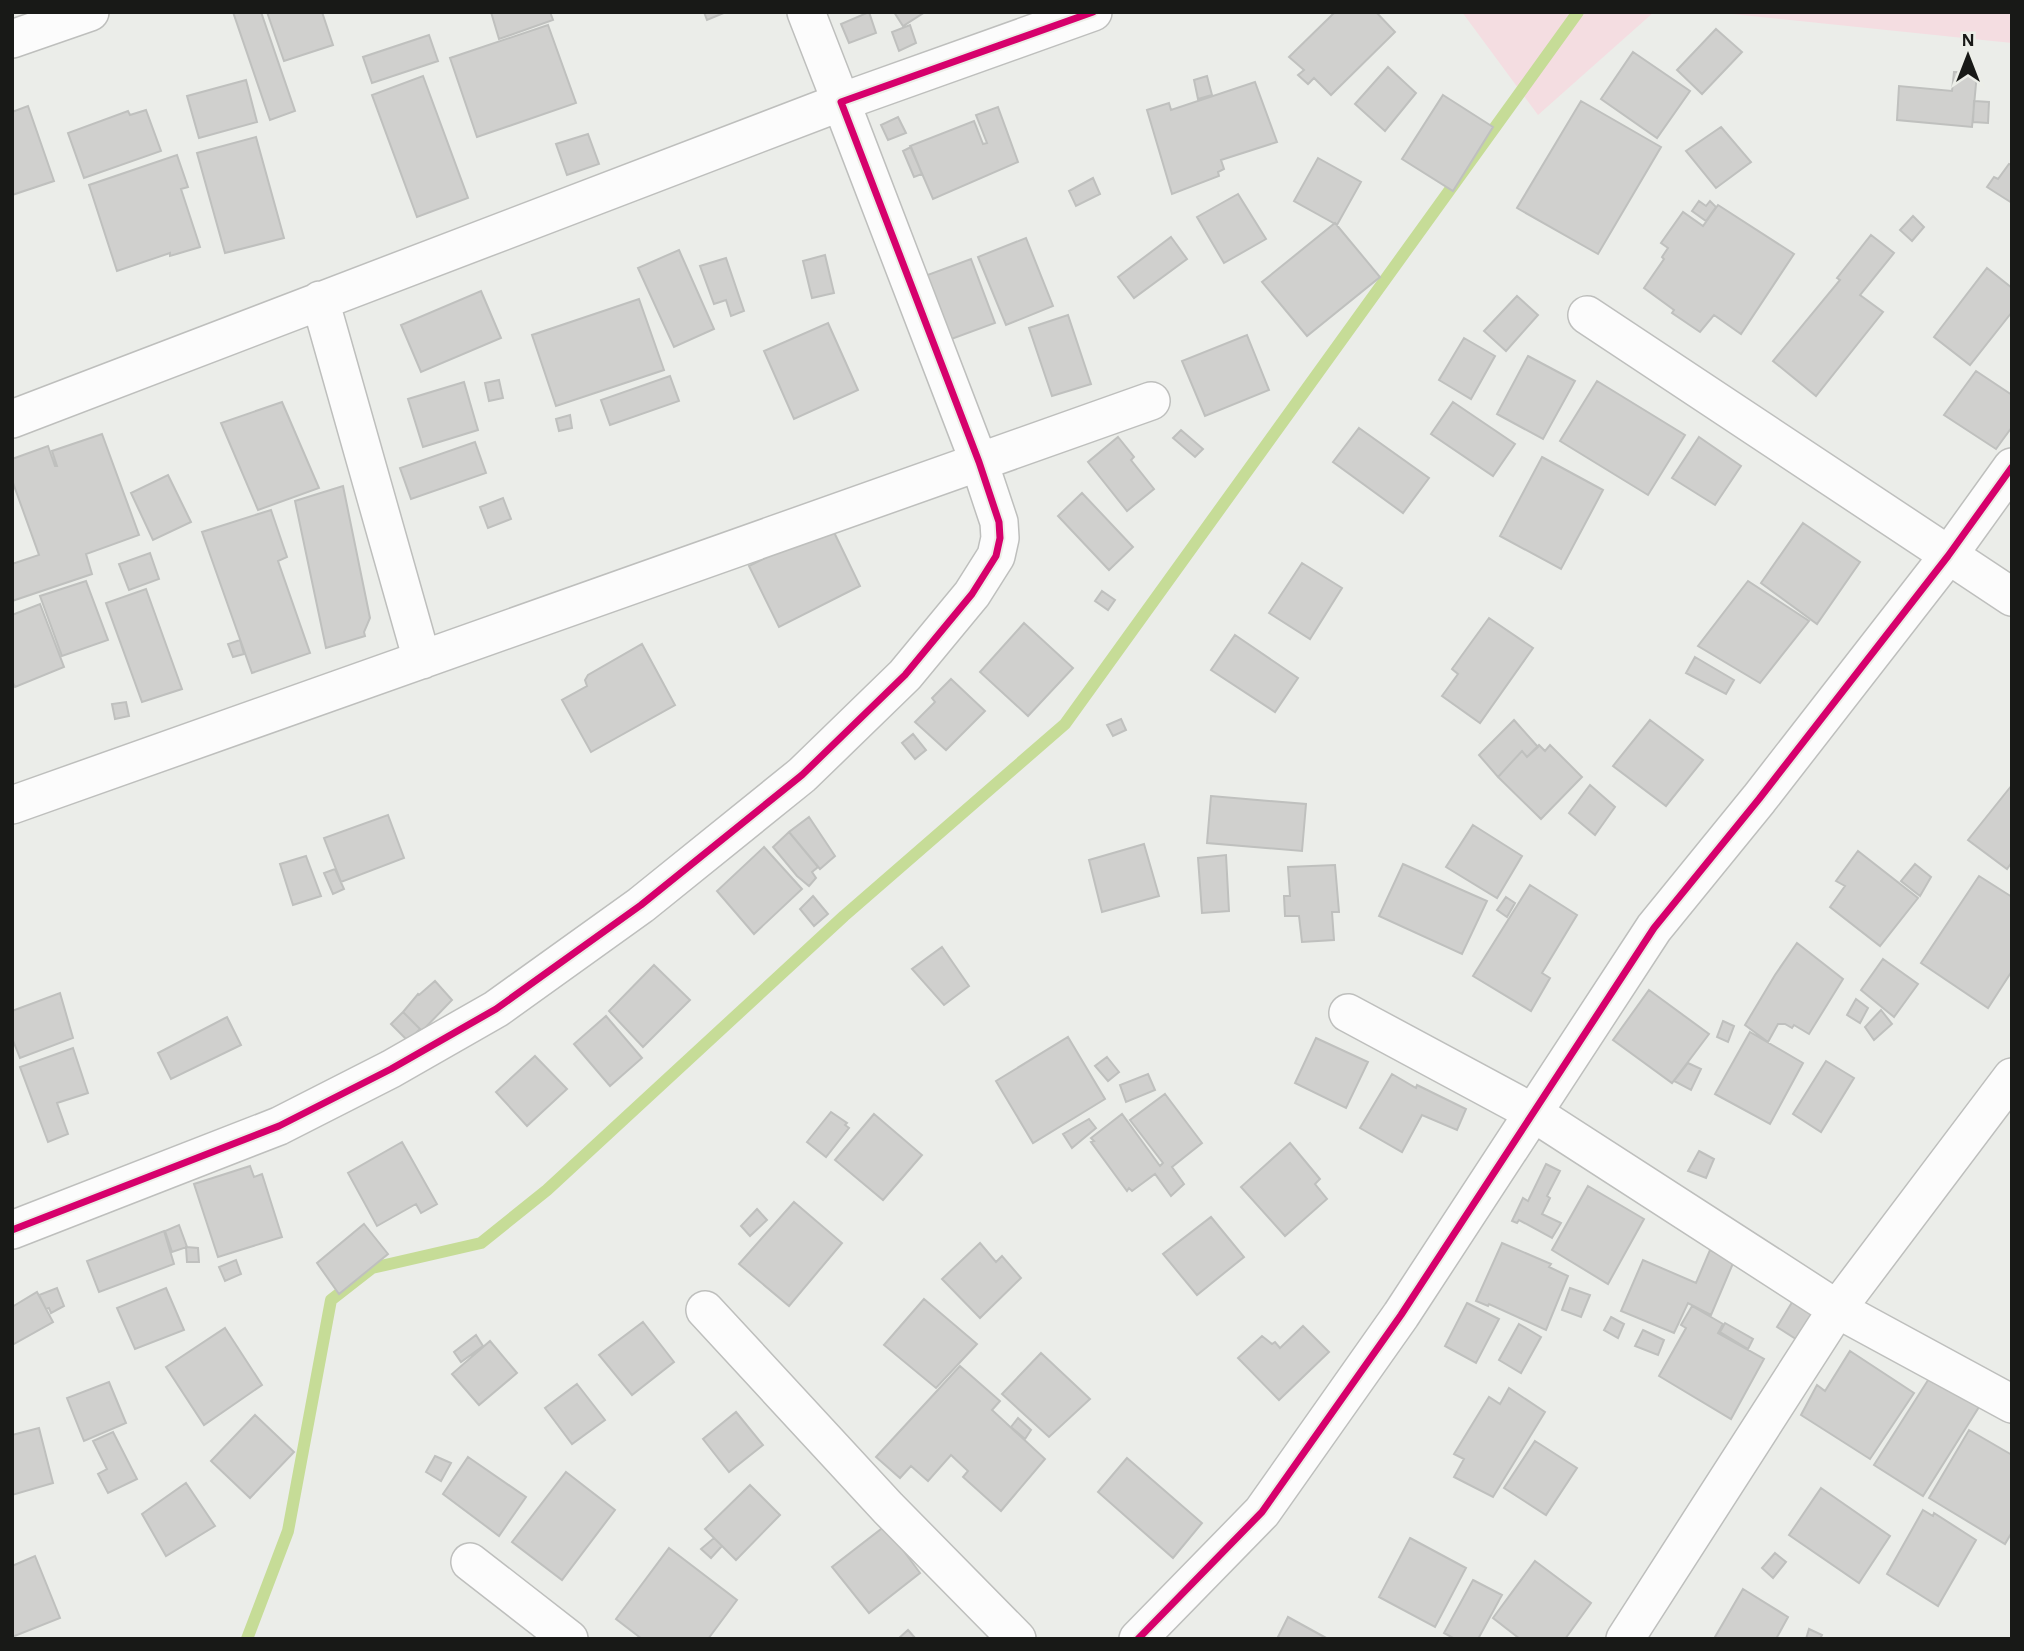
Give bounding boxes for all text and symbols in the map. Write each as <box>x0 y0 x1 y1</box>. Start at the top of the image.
north arrow <box>1933 21 2003 91</box>
text: N <box>1961 31 1975 50</box>

